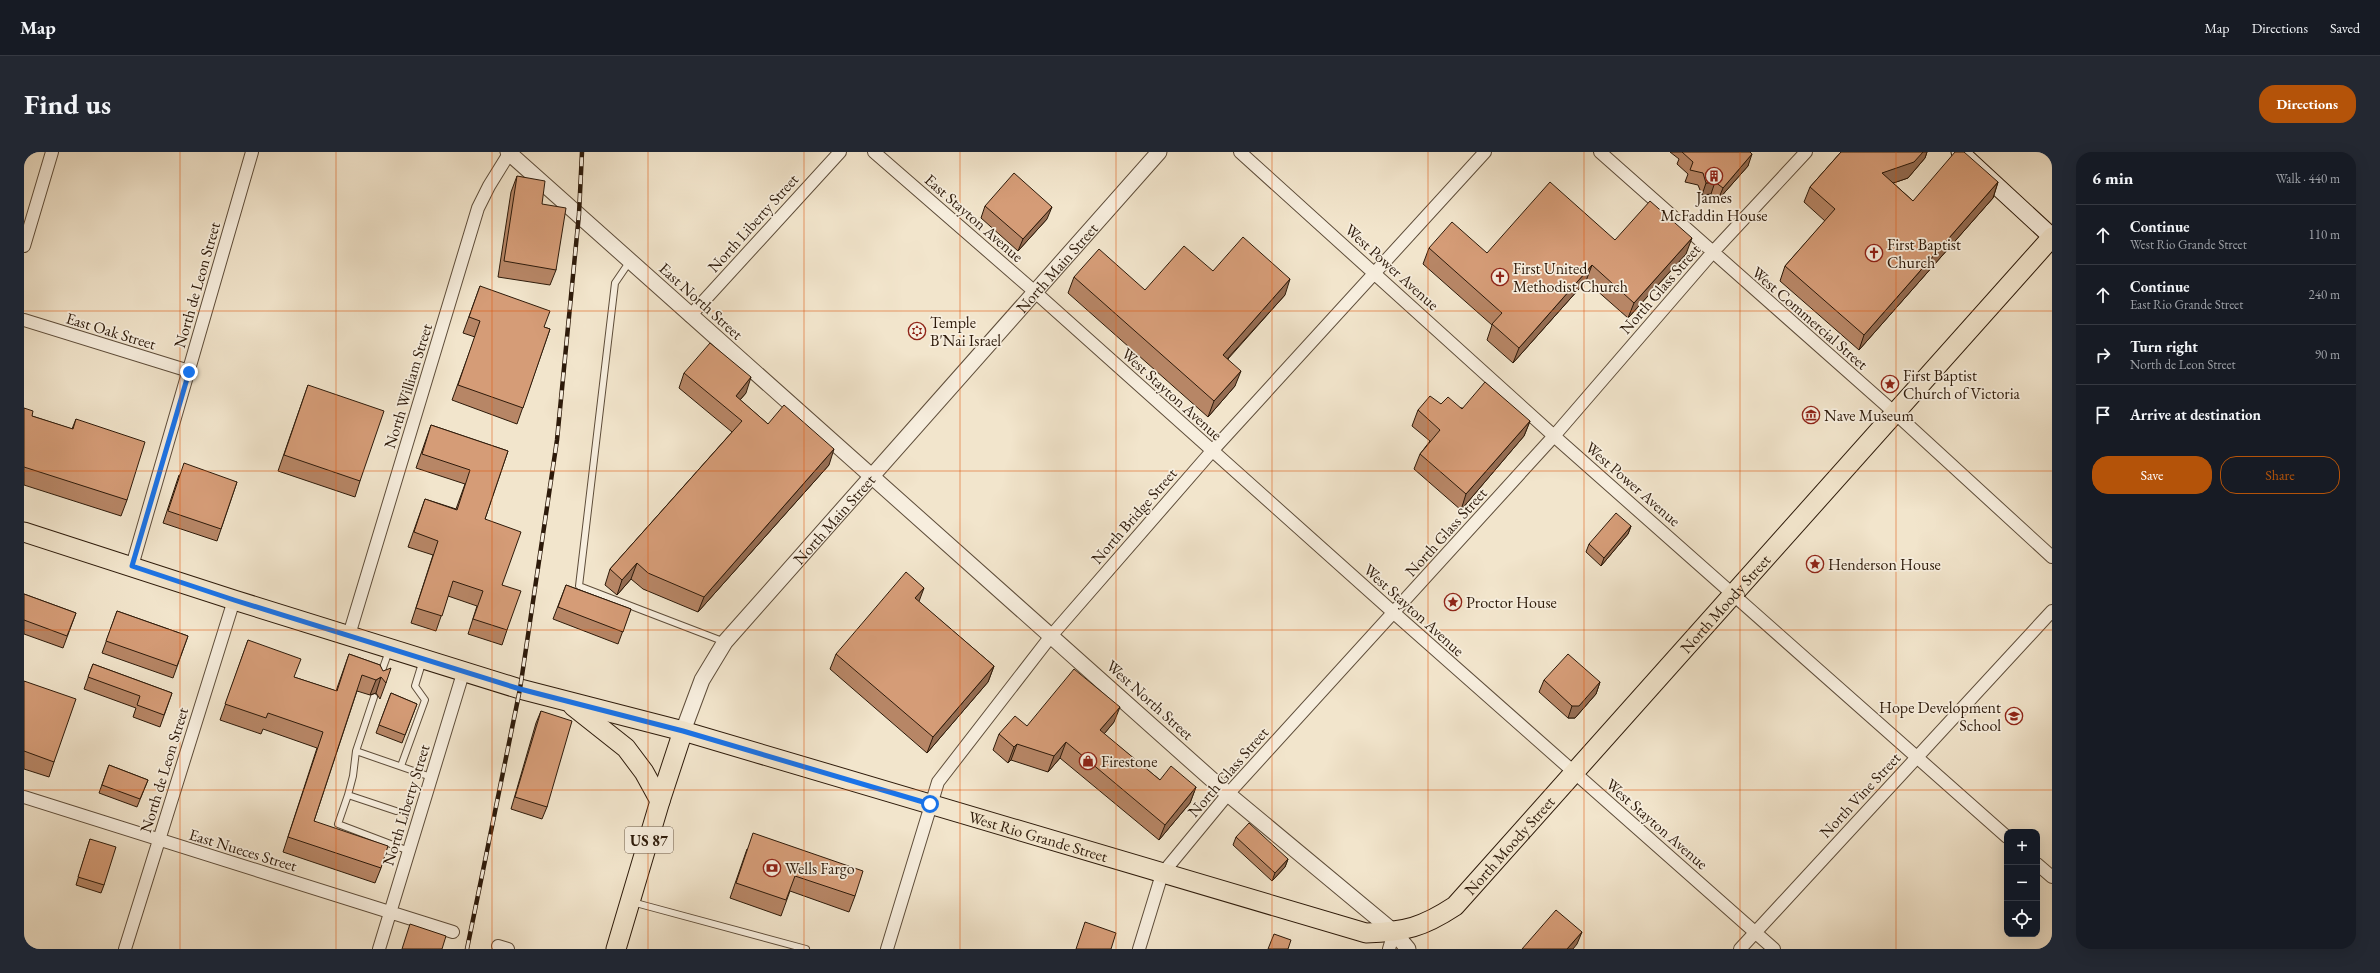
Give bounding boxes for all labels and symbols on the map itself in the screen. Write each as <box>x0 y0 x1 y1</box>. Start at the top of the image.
building icon: James McFaddin House <box>1704 166 1724 186</box>
street label: North Liberty Street <box>703 169 803 277</box>
street label: East Stayton Avenue <box>920 169 1028 267</box>
place label: James McFaddin House <box>1660 187 1768 226</box>
street label: North Main Street <box>1011 218 1102 317</box>
street label: West Power Avenue <box>1341 219 1443 315</box>
street label: North de Leon Street <box>169 220 225 350</box>
place label: First Baptist Church <box>1887 234 1961 273</box>
street label: North Glass Street <box>1615 239 1705 339</box>
church icon: First Baptist Church <box>1864 243 1884 263</box>
street label: East North Street <box>655 258 747 344</box>
place label: First United Methodist Church <box>1513 258 1628 297</box>
street label: West Commercial Street <box>1747 262 1873 374</box>
church icon: First United Methodist Church <box>1490 267 1510 287</box>
street label: East Oak Street <box>64 307 158 355</box>
place label: Temple B'Nai Israel <box>930 312 1001 351</box>
street label: North William Street <box>379 321 437 451</box>
synagogue icon: Temple B'Nai Israel <box>907 321 927 341</box>
street label: West Stayton Avenue <box>1117 343 1227 445</box>
route end <box>180 363 198 381</box>
place label: First Baptist Church of Victoria <box>1903 365 2021 404</box>
place icon: First Baptist Church of Victoria <box>1880 374 1900 394</box>
museum icon: Nave Museum <box>1801 405 1821 425</box>
place label: Nave Museum <box>1824 405 1914 426</box>
street label: West Power Avenue <box>1581 437 1685 531</box>
street label: North Bridge Street <box>1086 464 1182 568</box>
street label: North Main Street <box>788 470 879 569</box>
street label: North Glass Street <box>1400 483 1492 581</box>
street label: North Moody Street <box>1675 549 1775 657</box>
place icon: Henderson House <box>1805 554 1825 574</box>
place label: Henderson House <box>1828 554 1941 575</box>
street label: West Stayton Avenue <box>1359 559 1469 661</box>
place icon: Proctor House <box>1443 592 1463 612</box>
place label: Proctor House <box>1466 592 1557 613</box>
street label: West North Street <box>1102 655 1198 745</box>
place label: Hope Development School <box>1879 697 2001 736</box>
street label: North de Leon Street <box>135 705 193 835</box>
school or university icon: Hope Development School <box>2004 706 2024 726</box>
street label: North Glass Street <box>1183 722 1273 822</box>
street label: North Liberty Street <box>378 742 434 868</box>
street label: North Vine Street <box>1815 748 1905 842</box>
shop icon: Firestone <box>1078 751 1098 771</box>
place label: Firestone <box>1101 751 1158 772</box>
street label: West Stayton Avenue <box>1601 774 1713 874</box>
street label: North Moody Street <box>1460 791 1559 899</box>
route start <box>921 795 939 813</box>
street label: West Rio Grande Street <box>966 806 1110 867</box>
street label: East Nueces Street <box>187 824 299 876</box>
road number: US 87 <box>625 827 673 853</box>
bank icon: Wells Fargo <box>762 858 782 878</box>
place label: Wells Fargo <box>785 858 855 879</box>

